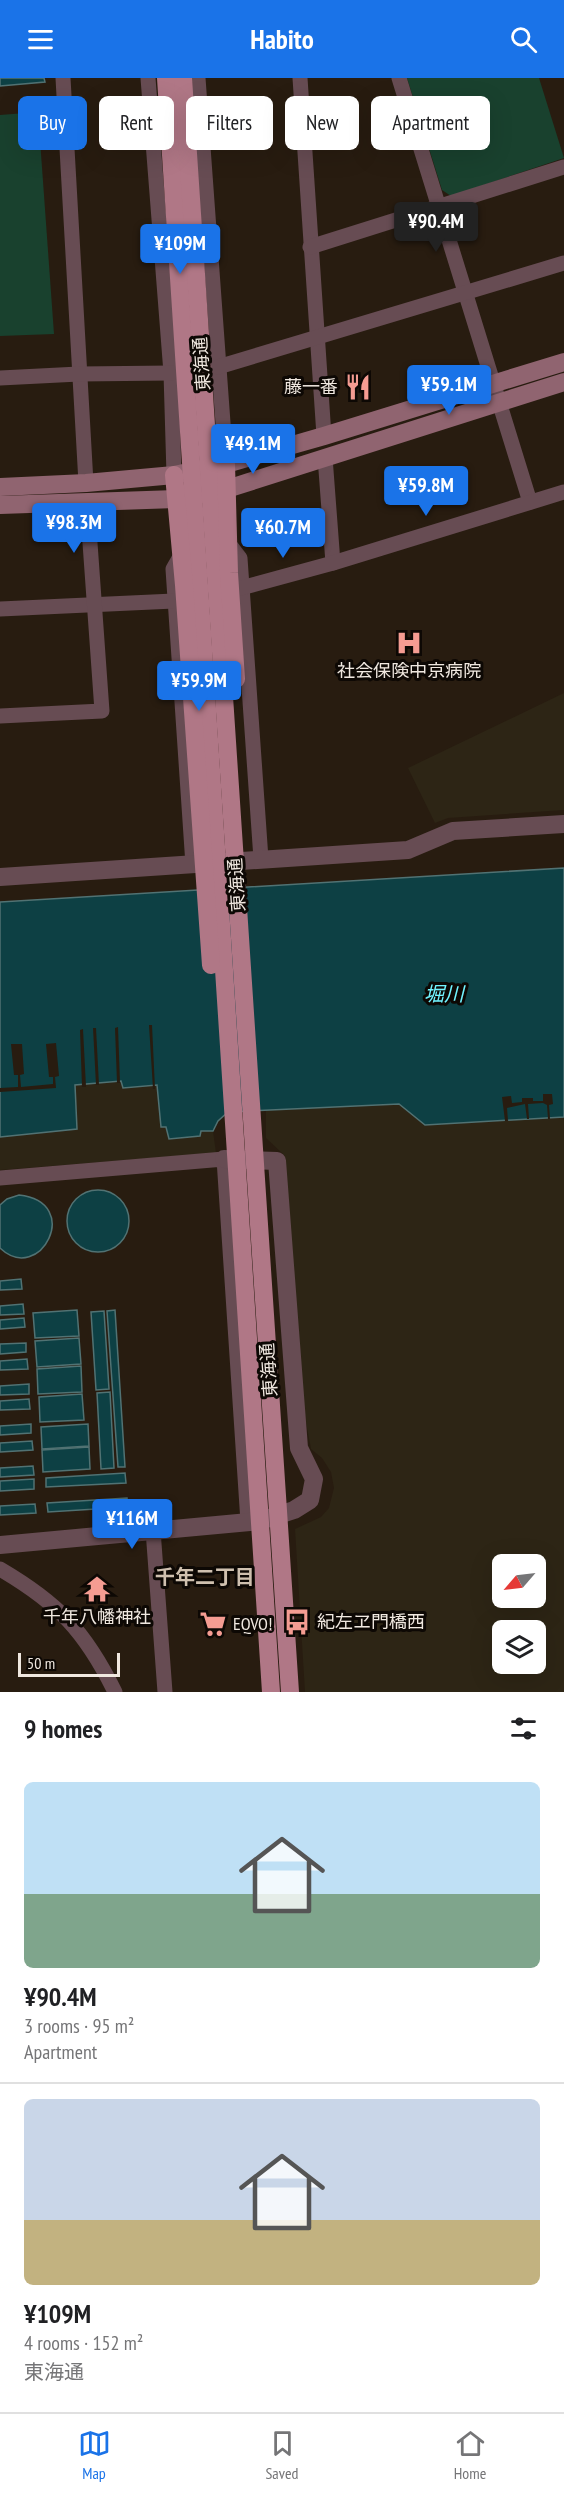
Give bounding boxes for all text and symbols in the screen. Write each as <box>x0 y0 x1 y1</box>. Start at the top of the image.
text: Habito <box>250 22 314 56</box>
icon: menu <box>24 23 57 56</box>
icon: search <box>507 23 540 56</box>
chip: Buy <box>18 96 87 150</box>
chip: Rent <box>99 96 174 150</box>
chip: Filters <box>186 96 273 150</box>
chip: New <box>285 96 359 150</box>
chip: Apartment <box>371 96 490 150</box>
pin: ¥90.4M <box>387 202 485 253</box>
text: ¥90.4M <box>408 208 464 234</box>
pin: ¥109M <box>138 224 222 275</box>
text: ¥109M <box>154 230 206 256</box>
street label: 東海通 <box>188 336 215 392</box>
pin: ¥59.1M <box>400 365 498 416</box>
text: ¥59.1M <box>421 371 477 397</box>
restaurant icon: 藤一番 <box>343 372 373 402</box>
place label: 藤一番 <box>284 375 338 398</box>
pin: ¥49.1M <box>204 424 302 475</box>
text: ¥49.1M <box>225 430 281 456</box>
pin: ¥59.8M <box>377 466 475 517</box>
text: ¥59.8M <box>398 472 454 498</box>
pin: ¥98.3M <box>25 503 123 554</box>
pin: ¥60.7M <box>234 508 332 559</box>
text: ¥98.3M <box>46 509 102 535</box>
text: ¥60.7M <box>255 514 311 540</box>
hospital icon: 社会保険中京病院 <box>394 628 424 658</box>
place label: 社会保険中京病院 <box>337 659 481 682</box>
pin: ¥59.9M <box>150 661 248 712</box>
text: ¥59.9M <box>171 667 227 693</box>
street label: 東海通 <box>223 857 250 913</box>
water label: 堀川 <box>424 981 466 1007</box>
street label: 東海通 <box>255 1342 282 1398</box>
pin: ¥116M <box>90 1499 174 1550</box>
text: ¥116M <box>106 1505 158 1531</box>
north arrow <box>492 1554 546 1608</box>
map controls <box>492 1554 546 1674</box>
district label: 千年二丁目 <box>155 1564 255 1590</box>
temple icon: 千年八幡神社 <box>82 1574 112 1604</box>
place label: 千年八幡神社 <box>43 1605 151 1628</box>
bus stop icon: 紀左ヱ門橋西 <box>282 1607 312 1637</box>
supermarket icon: EQVO! <box>198 1609 228 1639</box>
place label: 紀左ヱ門橋西 <box>317 1610 425 1633</box>
place label: EQVO! <box>233 1612 272 1635</box>
button: layers <box>492 1620 546 1674</box>
scale bar <box>18 1650 120 1678</box>
text: 50 m <box>27 1653 55 1673</box>
text: 9 homes <box>24 1712 102 1745</box>
icon: filters <box>507 1712 540 1745</box>
icon: home <box>228 1821 336 1929</box>
text: ¥90.4M <box>24 1980 97 2013</box>
text: 3 rooms · 95 m² <box>24 2013 134 2039</box>
text: Apartment <box>24 2039 97 2065</box>
icon: home <box>228 2138 336 2246</box>
text: ¥109M <box>24 2297 91 2330</box>
text: 4 rooms · 152 m² <box>24 2330 143 2356</box>
text: 東海通 <box>24 2359 84 2385</box>
tab: Map <box>78 2427 111 2483</box>
tab: Saved <box>266 2427 299 2483</box>
tab: Home <box>454 2427 487 2483</box>

